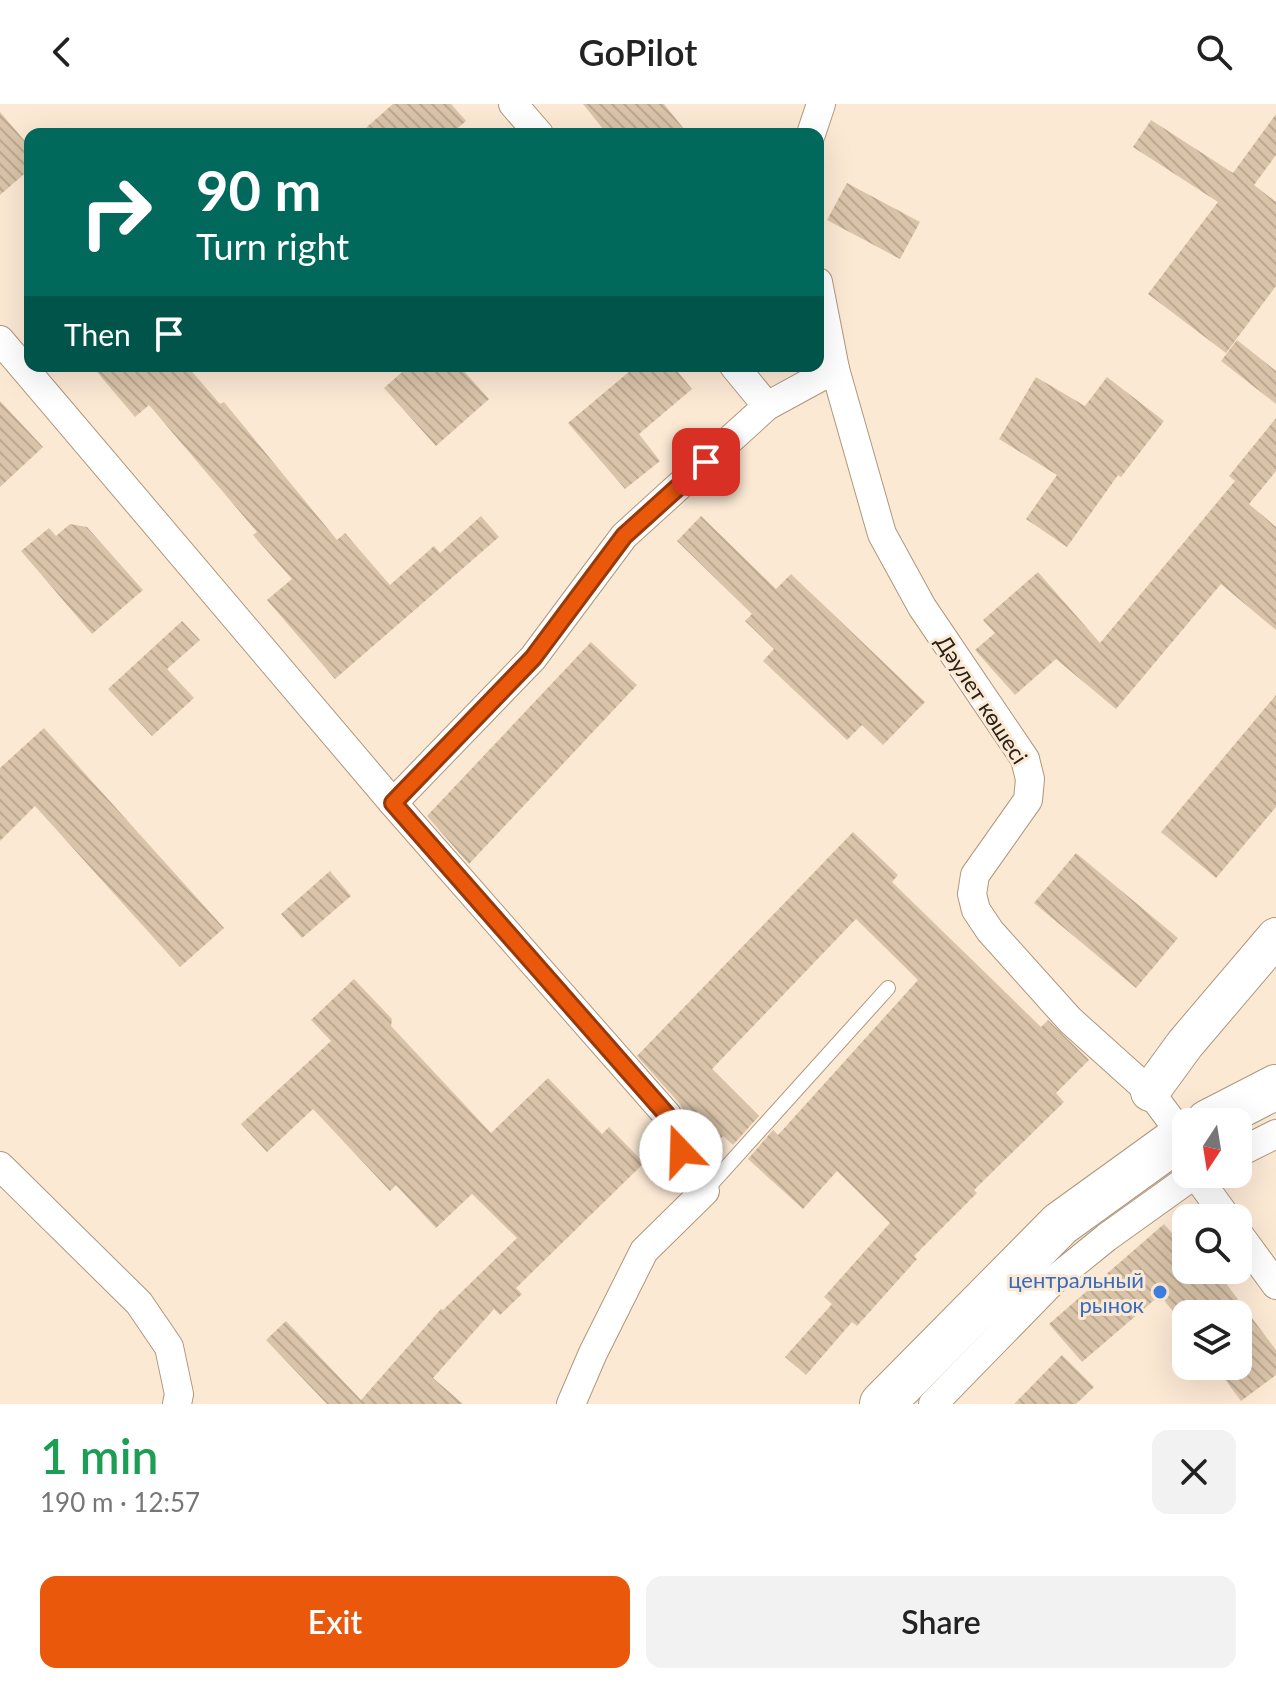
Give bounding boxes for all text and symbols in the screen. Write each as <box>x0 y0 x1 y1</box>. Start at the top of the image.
icon: back <box>40 30 84 74</box>
text: GoPilot <box>579 30 697 74</box>
icon: search <box>1192 30 1236 74</box>
text: 90 m <box>196 156 321 223</box>
icon: right <box>64 160 168 264</box>
text: Turn right <box>196 224 349 268</box>
icon: arrive <box>147 312 191 356</box>
text: Then <box>64 316 131 352</box>
pin <box>672 428 740 496</box>
icon: arrive <box>684 440 728 484</box>
street label: Дәулет көшесі <box>930 629 1034 769</box>
north arrow <box>1172 1108 1252 1188</box>
map controls <box>1172 1108 1252 1380</box>
position arrow <box>639 1109 723 1193</box>
button: search <box>1172 1204 1252 1284</box>
place label: центральный рынок <box>1008 1266 1145 1318</box>
marker: центральный рынок <box>1151 1283 1169 1301</box>
button: layers <box>1172 1300 1252 1380</box>
text: 1 min <box>40 1427 158 1484</box>
button: close <box>1152 1430 1236 1514</box>
text: 190 m · 12:57 <box>40 1486 200 1518</box>
button: Exit <box>40 1576 630 1668</box>
button: Share <box>646 1576 1236 1668</box>

